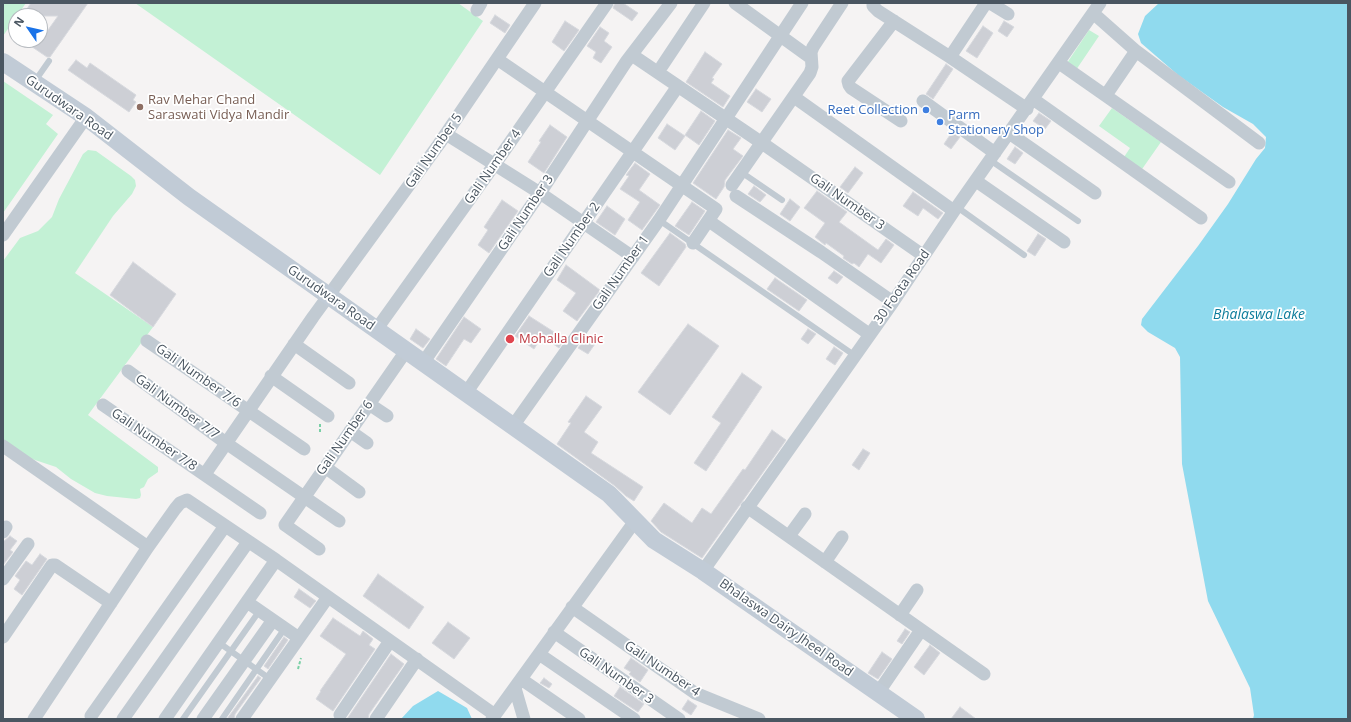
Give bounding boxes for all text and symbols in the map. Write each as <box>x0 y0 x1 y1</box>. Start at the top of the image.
north arrow <box>8 8 48 48</box>
text: N <box>10 14 27 29</box>
street label: Gurudwara Road <box>22 72 116 144</box>
place label: Rav Mehar Chand Saraswati Vidya Mandir <box>148 92 289 123</box>
marker: Rav Mehar Chand Saraswati Vidya Mandir <box>135 102 145 112</box>
place label: Reet Collection <box>828 102 918 118</box>
marker: Reet Collection <box>921 105 931 115</box>
place label: Parm Stationery Shop <box>948 107 1044 138</box>
street label: Gali Number 5 <box>402 111 466 191</box>
marker: Parm Stationery Shop <box>935 117 945 127</box>
street label: Gali Number 4 <box>461 127 525 207</box>
street label: Gali Number 3 <box>807 170 887 234</box>
street label: Gali Number 3 <box>495 172 557 254</box>
street label: Gali Number 2 <box>540 200 604 280</box>
street label: Gali Number 1 <box>589 233 653 313</box>
street label: 30 Foota Road <box>871 247 933 327</box>
street label: Gurudwara Road <box>284 262 378 334</box>
water label: Bhalaswa Lake <box>1213 307 1305 323</box>
place label: Mohalla Clinic <box>519 331 603 347</box>
marker: Mohalla Clinic <box>504 333 516 345</box>
street label: Gali Number 7/6 <box>153 341 243 411</box>
street label: Gali Number 7/7 <box>132 371 222 443</box>
street label: Gali Number 6 <box>313 398 377 478</box>
street label: Gali Number 7/8 <box>108 406 200 474</box>
street label: Bhalaswa Dairy Jheel Road <box>716 576 856 680</box>
street label: Gali Number 4 <box>621 638 703 700</box>
street label: Gali Number 3 <box>576 644 656 708</box>

